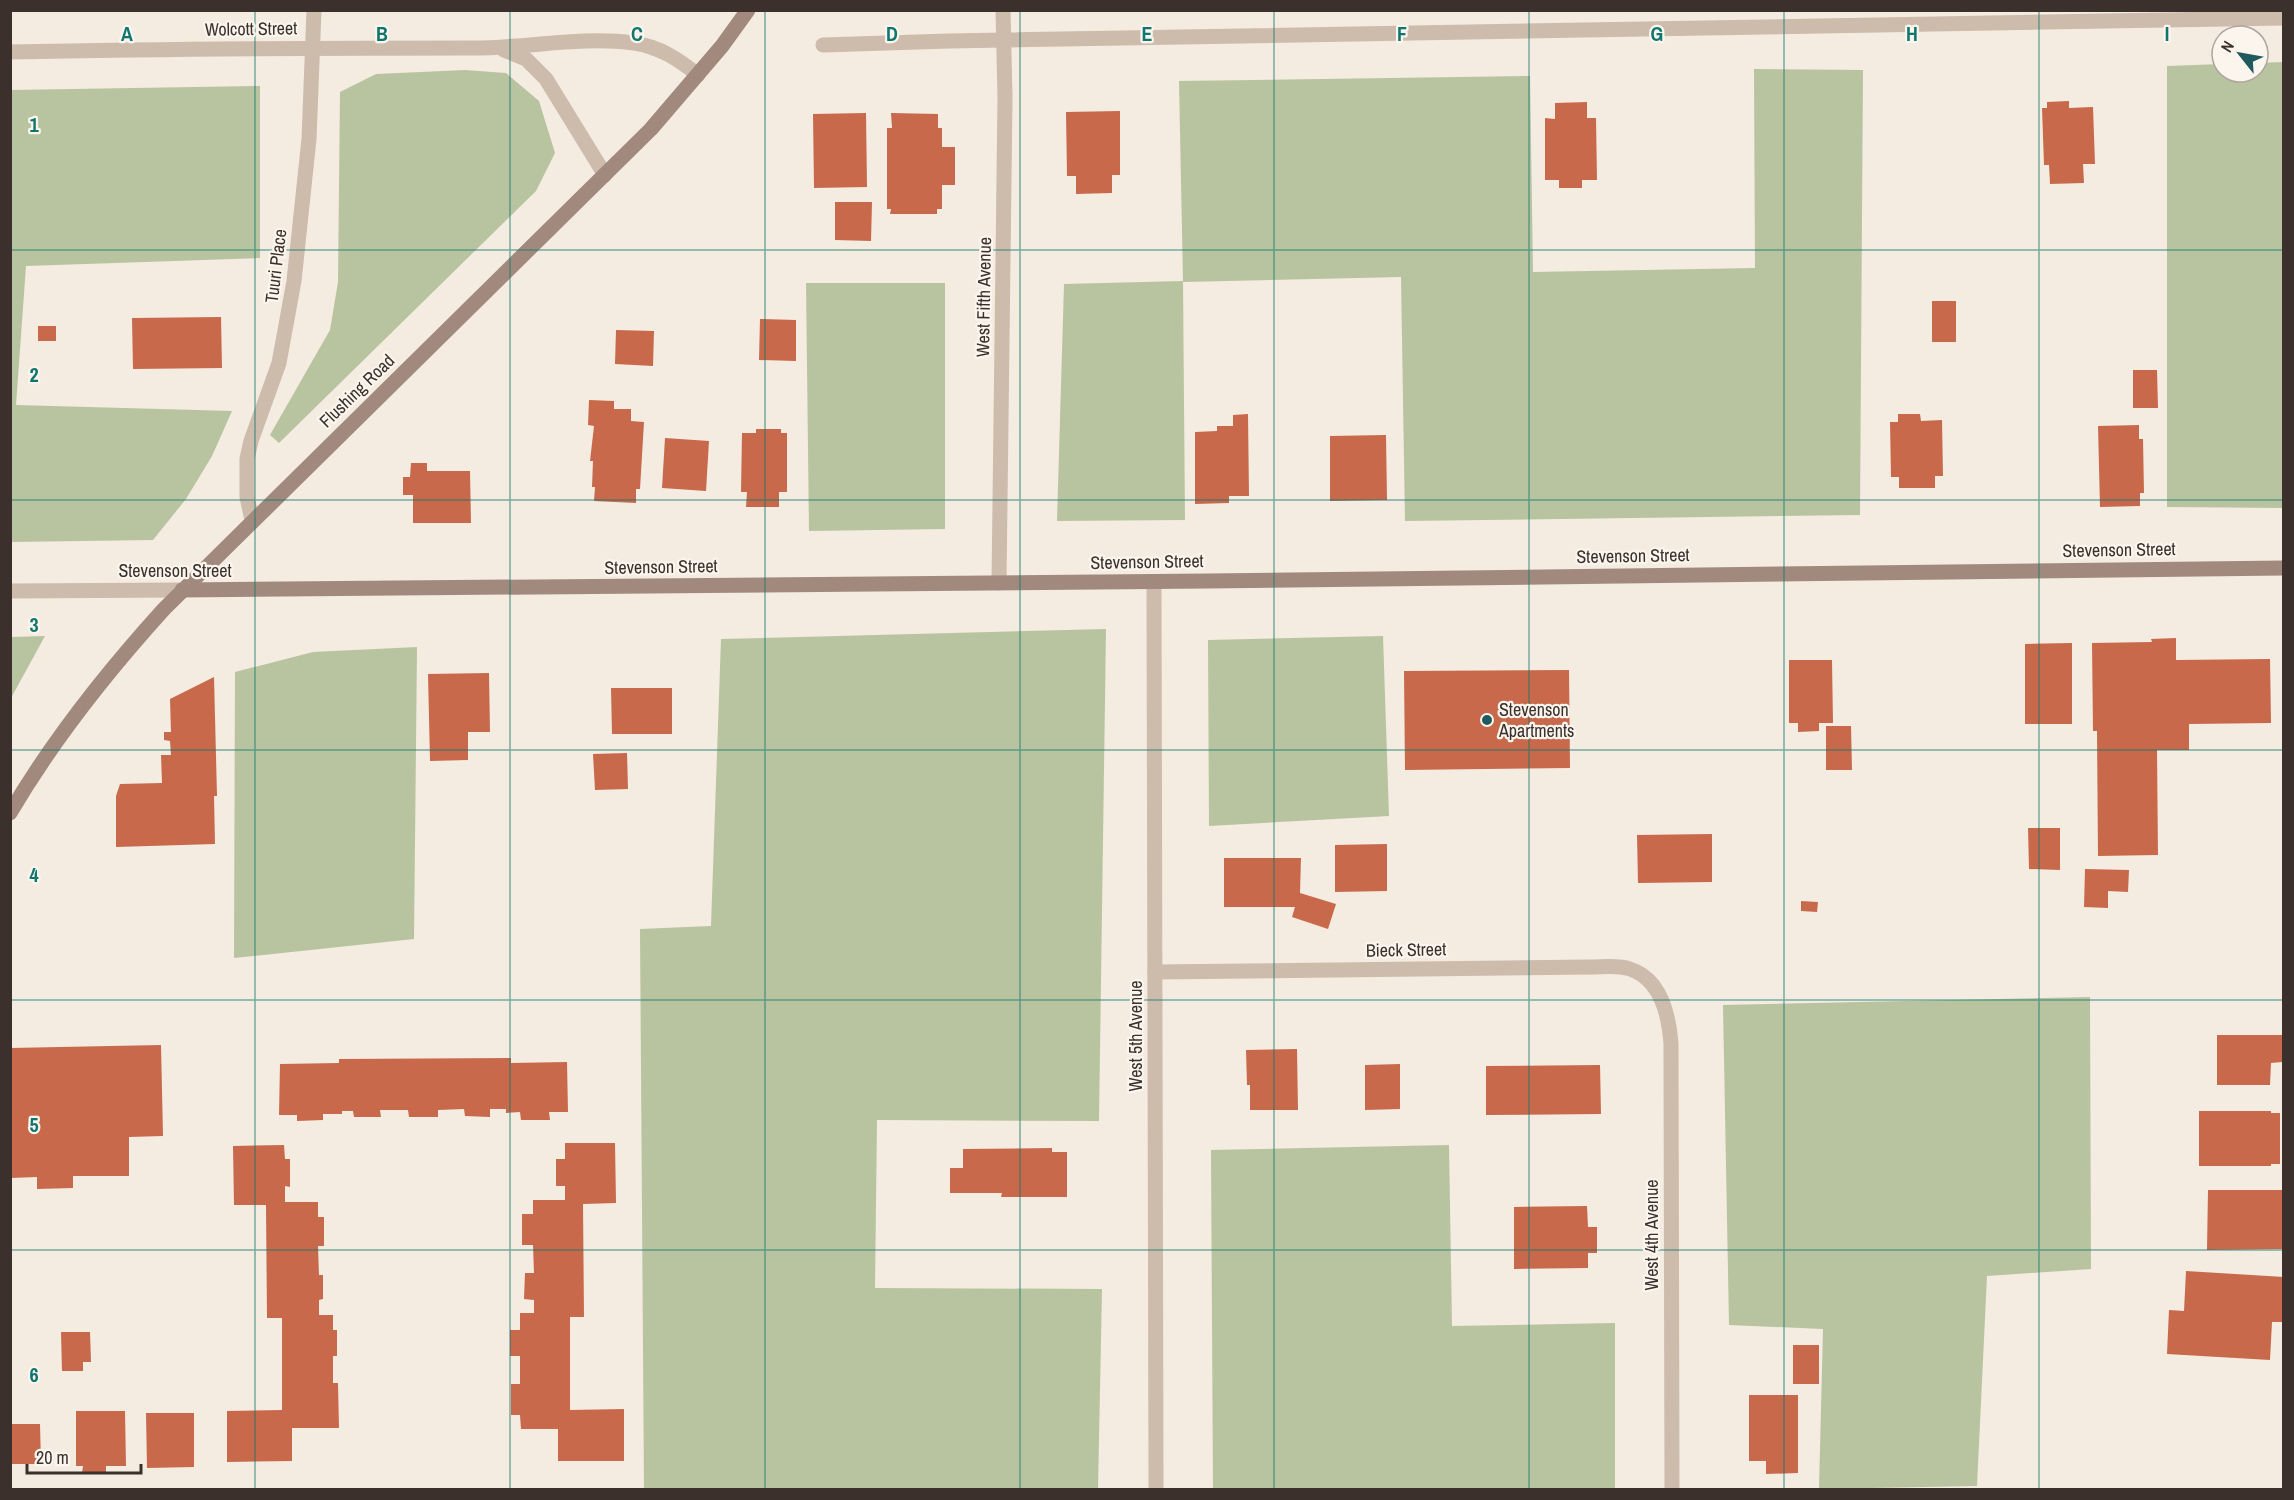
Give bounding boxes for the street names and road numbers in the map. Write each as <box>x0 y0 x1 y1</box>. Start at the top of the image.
street label: Wolcott Street <box>205 15 297 42</box>
street label: Tuuri Place <box>259 228 292 304</box>
street label: West Fifth Avenue <box>970 237 997 357</box>
street label: Flushing Road <box>313 348 400 433</box>
street label: Stevenson Street <box>2062 536 2176 563</box>
street label: Stevenson Street <box>1576 542 1690 569</box>
street label: Stevenson Street <box>1090 548 1204 575</box>
street label: Stevenson Street <box>604 553 718 580</box>
street label: Stevenson Street <box>118 558 232 583</box>
street label: Bieck Street <box>1366 936 1446 963</box>
street label: West 5th Avenue <box>1123 980 1148 1092</box>
street label: West 4th Avenue <box>1639 1179 1664 1291</box>

